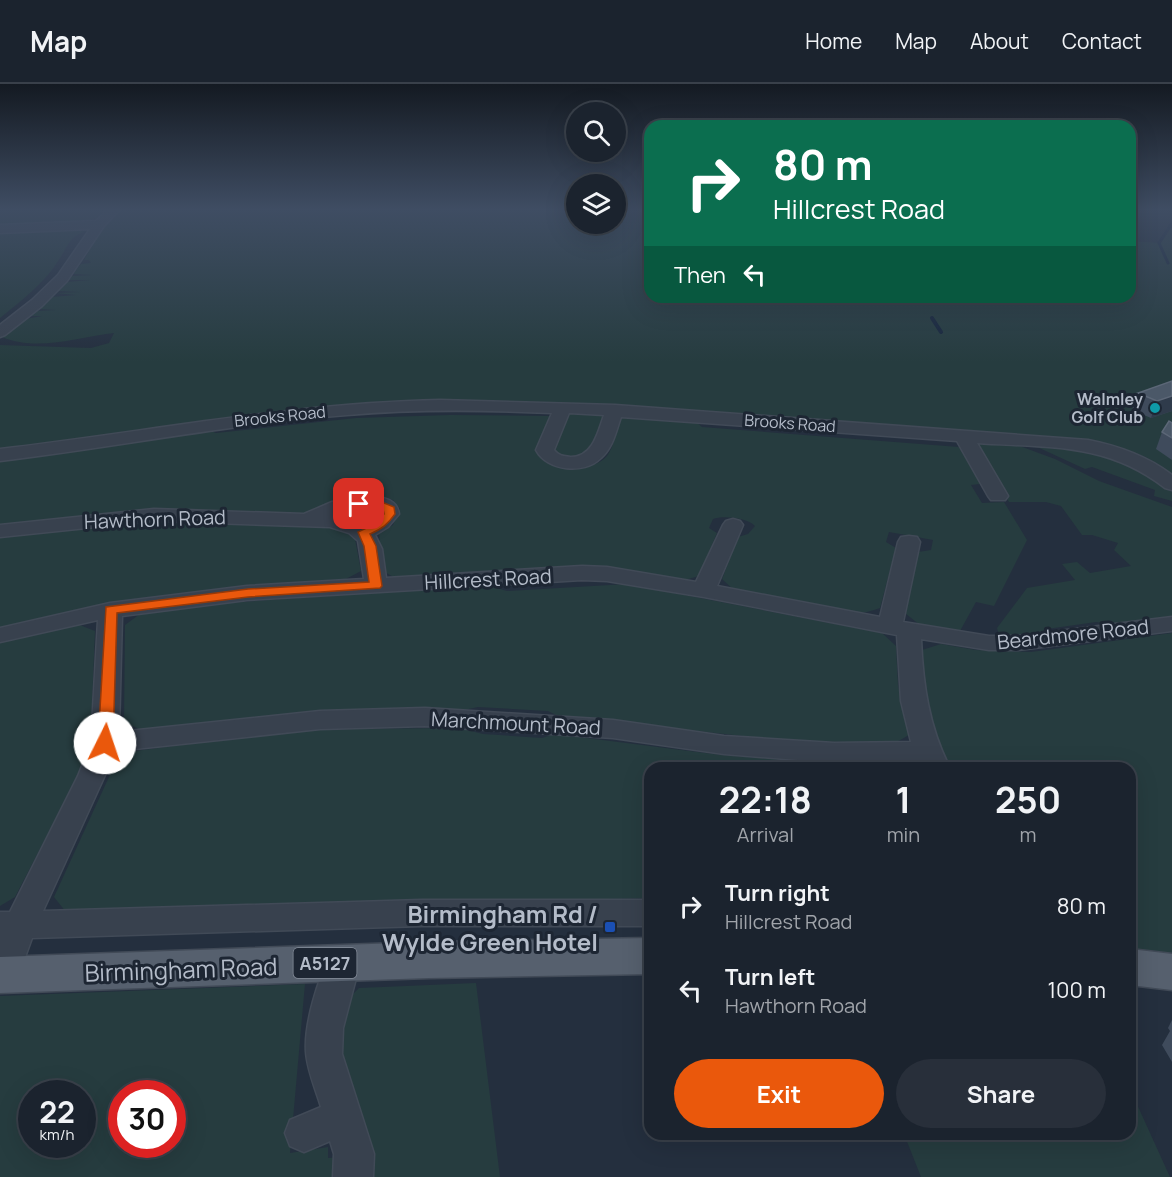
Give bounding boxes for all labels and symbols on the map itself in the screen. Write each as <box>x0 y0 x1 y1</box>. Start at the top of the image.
place label: Walmley Golf Club <box>1071 388 1143 428</box>
street label: Brooks Road <box>233 400 327 432</box>
marker: Walmley Golf Club <box>1148 401 1162 415</box>
street label: Brooks Road <box>744 409 836 437</box>
pin <box>333 478 384 529</box>
street label: Hawthorn Road <box>84 503 226 535</box>
street label: Hillcrest Road <box>424 562 552 596</box>
street label: Beardmore Road <box>996 613 1150 655</box>
street label: Marchmount Road <box>431 705 601 741</box>
position arrow <box>73 711 137 775</box>
place label: Birmingham Rd / Wylde Green Hotel <box>382 897 598 958</box>
marker: Birmingham Rd / Wylde Green Hotel <box>603 920 617 934</box>
road number: A5127 <box>294 948 356 978</box>
street label: Birmingham Road <box>84 949 278 989</box>
speed limit sign: 30 <box>108 1080 186 1158</box>

